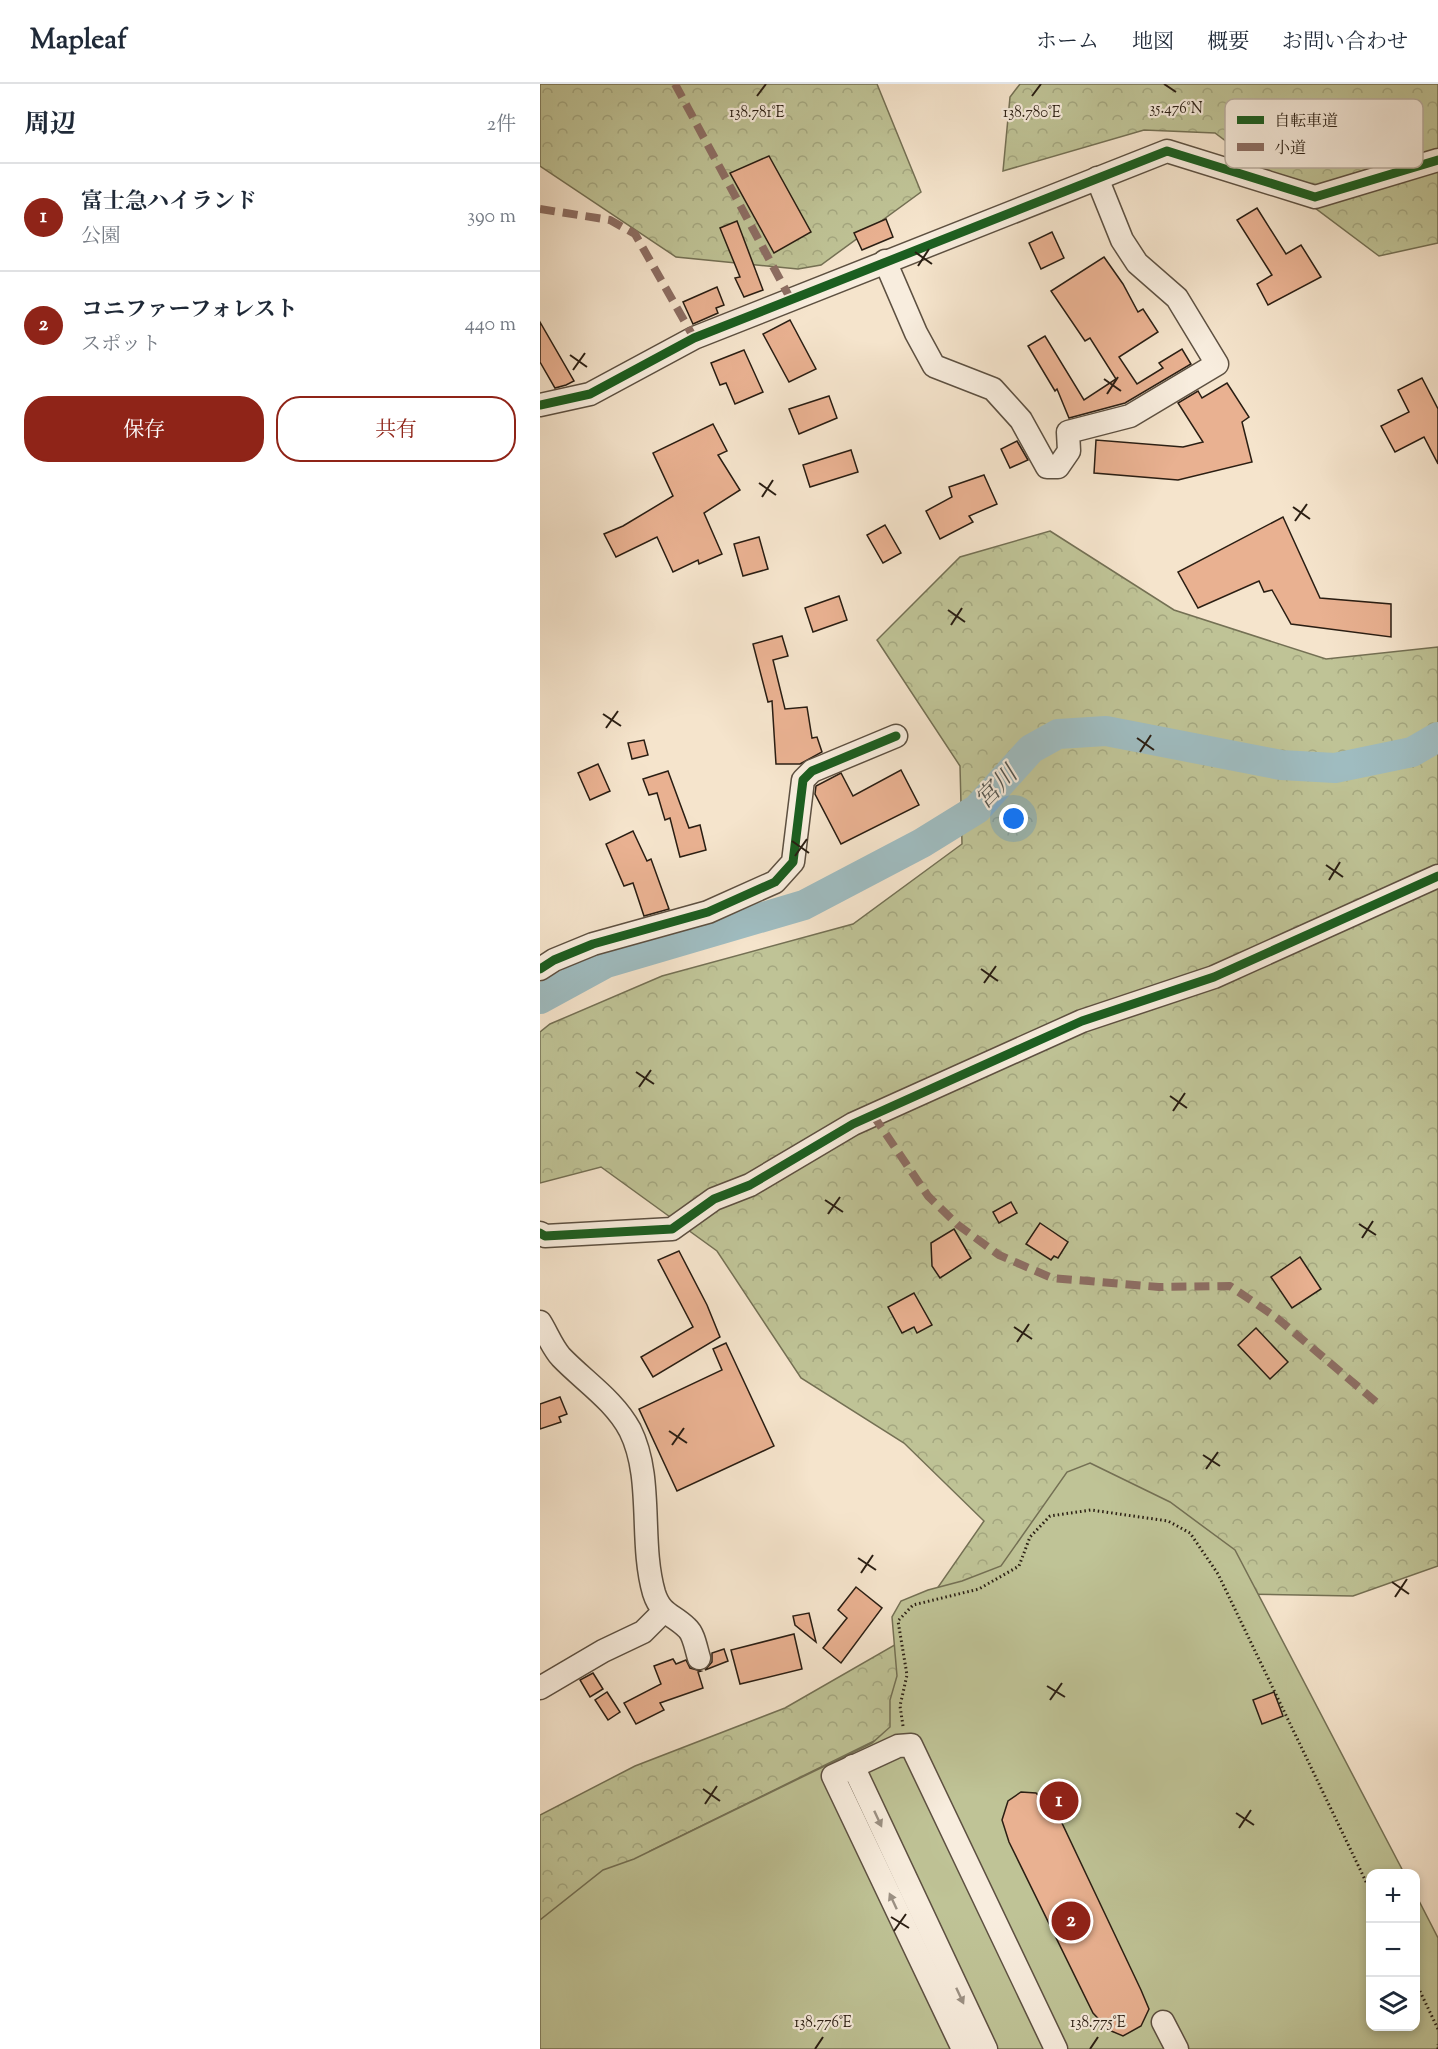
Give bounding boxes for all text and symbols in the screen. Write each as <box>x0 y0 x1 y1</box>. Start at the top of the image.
text: Mapleaf <box>30 21 127 61</box>
text: ホーム <box>1036 28 1099 58</box>
text: 地図 <box>1132 28 1174 58</box>
text: 概要 <box>1207 28 1249 58</box>
text: お問い合わせ <box>1282 28 1408 58</box>
text: 35.476°N <box>1149 99 1203 120</box>
legend <box>1225 99 1423 168</box>
text: 138.781°E <box>729 103 785 124</box>
text: 138.780°E <box>1003 103 1061 124</box>
text: 周辺 <box>24 107 76 144</box>
text: 2件 <box>487 111 516 140</box>
text: 自転車道 <box>1274 111 1338 134</box>
text: 小道 <box>1274 138 1306 161</box>
text: 富士急ハイランド <box>81 187 257 219</box>
text: 1 <box>40 203 47 232</box>
text: 390 m <box>467 203 516 232</box>
text: 公園 <box>81 223 121 252</box>
text: コニファーフォレスト <box>81 295 298 327</box>
text: 2 <box>39 311 48 340</box>
text: 440 m <box>465 311 516 340</box>
text: スポット <box>81 331 161 360</box>
button: 保存 <box>24 396 264 462</box>
button: 共有 <box>276 396 516 462</box>
water label: 宮川 <box>969 757 1028 817</box>
your location <box>999 804 1028 833</box>
pin: 1 <box>1040 1778 1078 1824</box>
one-way arrow <box>873 1811 882 1828</box>
map controls <box>1366 1869 1420 2031</box>
button: + <box>1366 1869 1420 1923</box>
one-way arrow <box>888 1893 897 1910</box>
pin: 2 <box>1052 1898 1090 1944</box>
button: − <box>1366 1923 1420 1977</box>
button: layers <box>1366 1977 1420 2031</box>
one-way arrow <box>956 1987 965 2004</box>
text: 138.776°E <box>794 2013 852 2034</box>
text: 138.775°E <box>1070 2013 1126 2034</box>

